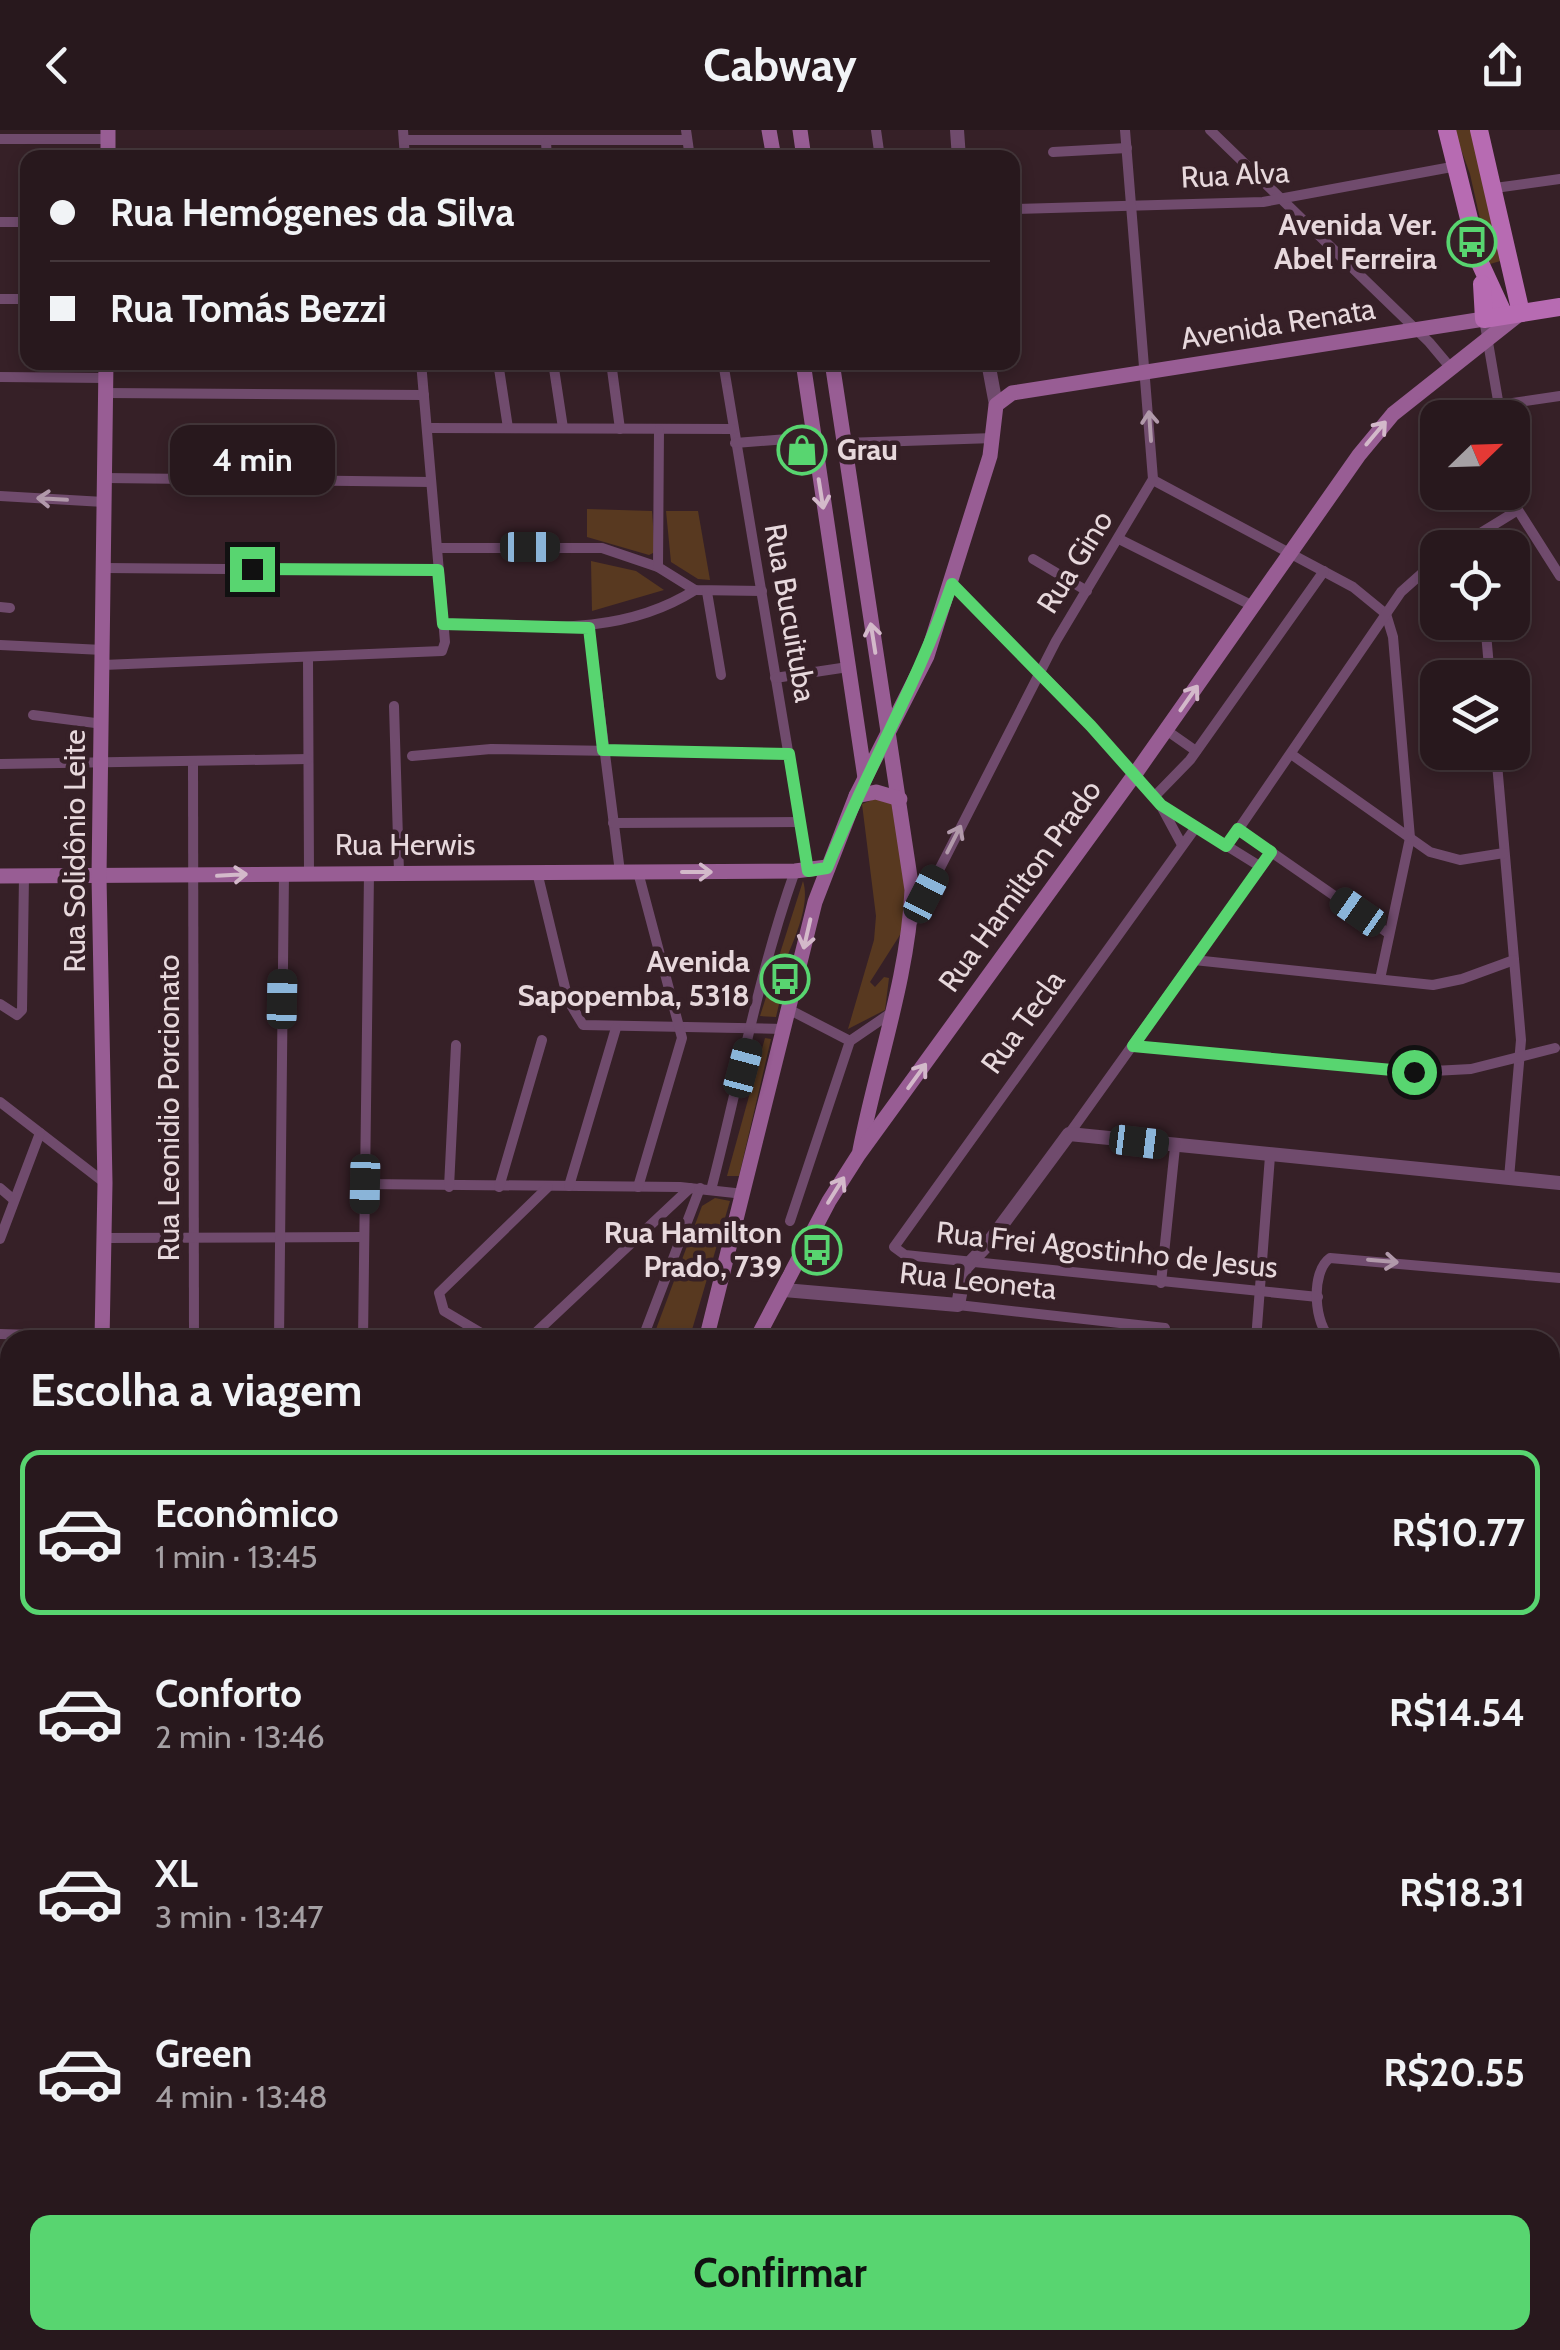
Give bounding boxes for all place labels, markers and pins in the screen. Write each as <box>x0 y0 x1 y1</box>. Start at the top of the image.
place label: Avenida Ver. Abel Ferreira <box>1274 206 1437 277</box>
bus stop icon: Avenida Ver. Abel Ferreira <box>1446 216 1498 268</box>
shop icon: Grau <box>776 424 828 476</box>
place label: Grau <box>837 431 898 468</box>
place label: Avenida Sapopemba, 5318 <box>517 943 750 1014</box>
bus stop icon: Avenida Sapopemba, 5318 <box>759 953 811 1005</box>
place label: Rua Hamilton Prado, 739 <box>604 1214 782 1285</box>
bus stop icon: Rua Hamilton Prado, 739 <box>791 1224 843 1276</box>

